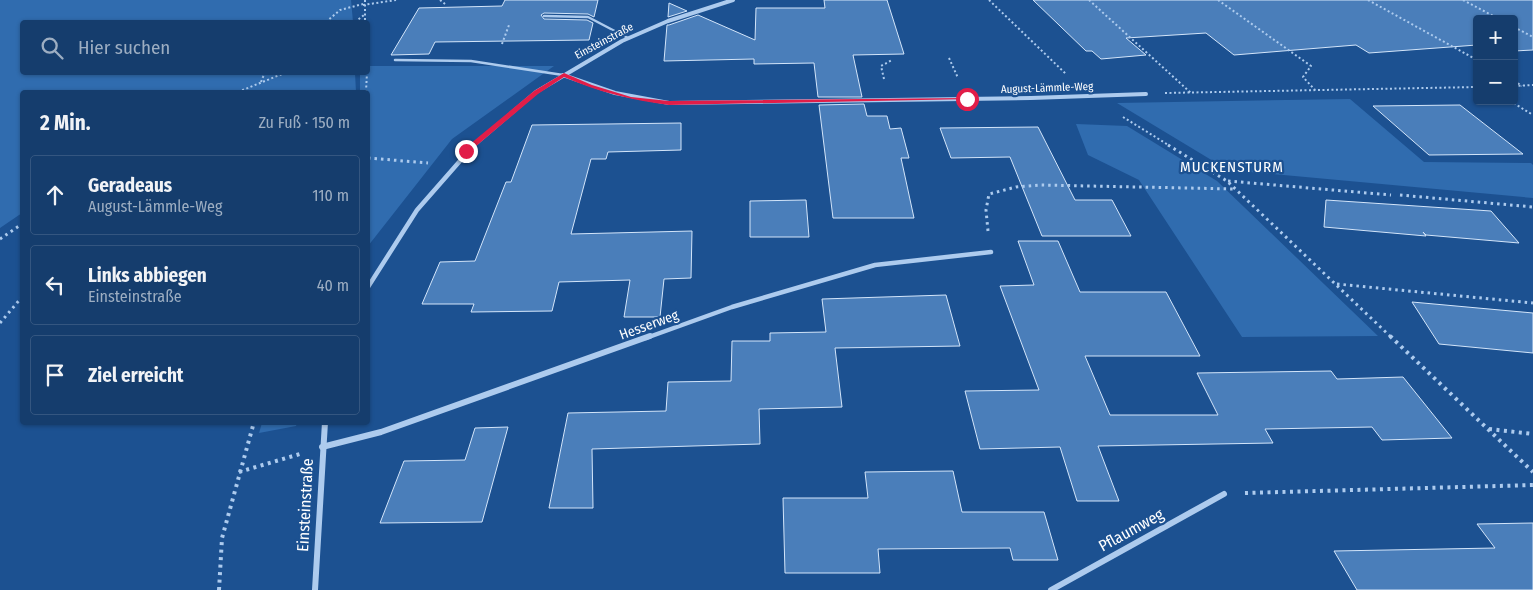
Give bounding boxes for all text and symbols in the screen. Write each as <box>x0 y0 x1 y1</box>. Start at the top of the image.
map controls <box>1473 15 1518 105</box>
button: + <box>1473 15 1518 60</box>
search box <box>20 20 370 75</box>
street label: Einsteinstraße <box>573 20 635 62</box>
icon: search <box>38 34 66 62</box>
text: Hier suchen <box>78 36 170 59</box>
button: − <box>1473 60 1518 105</box>
street label: August-Lämmle-Weg <box>1001 80 1094 96</box>
route start <box>956 88 979 111</box>
text: 2 Min. <box>40 110 90 136</box>
text: Zu Fuß · 150 m <box>258 113 350 132</box>
route end <box>455 140 478 163</box>
district label: MUCKENSTURM <box>1180 158 1284 176</box>
text: Geradeaus <box>88 174 172 197</box>
icon: ahead <box>41 181 69 209</box>
text: 110 m <box>312 186 349 205</box>
text: August-Lämmle-Weg <box>88 197 222 216</box>
text: Links abbiegen <box>88 264 207 287</box>
icon: left <box>41 271 69 299</box>
text: 40 m <box>317 276 349 295</box>
text: Einsteinstraße <box>88 287 182 306</box>
street label: Hesserweg <box>617 306 681 344</box>
icon: arrive <box>41 361 69 389</box>
text: Ziel erreicht <box>88 364 184 387</box>
street label: Einsteinstraße <box>293 458 317 552</box>
street label: Pflaumweg <box>1095 504 1167 556</box>

